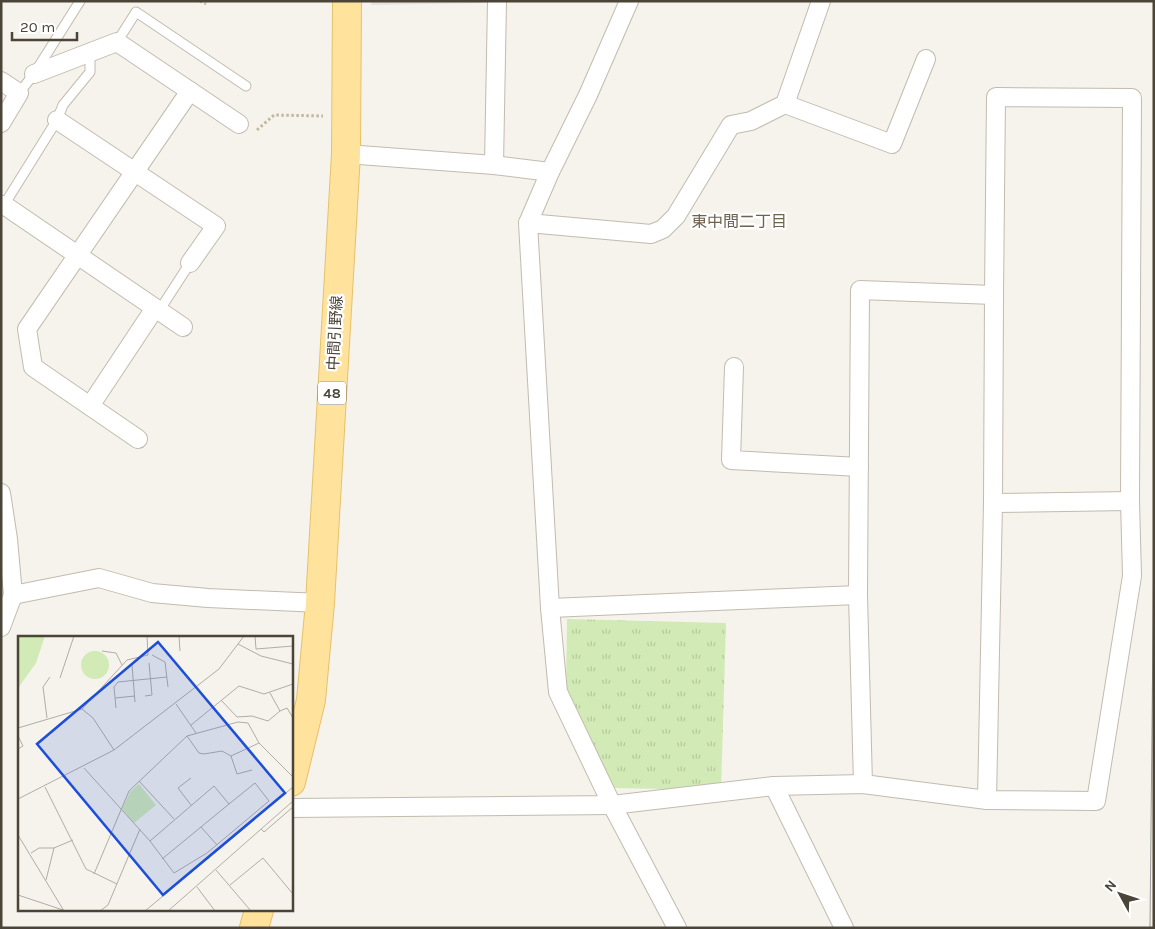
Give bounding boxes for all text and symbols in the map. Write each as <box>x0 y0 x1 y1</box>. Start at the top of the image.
scale bar <box>12 10 78 42</box>
text: 20 m <box>20 18 55 36</box>
district label: 東中間二丁目 <box>691 212 787 231</box>
street label: 中間引野線 <box>324 295 346 371</box>
road number: 48 <box>318 382 346 404</box>
inset map <box>18 636 292 912</box>
north arrow <box>1095 869 1145 919</box>
text: N <box>1101 877 1120 895</box>

